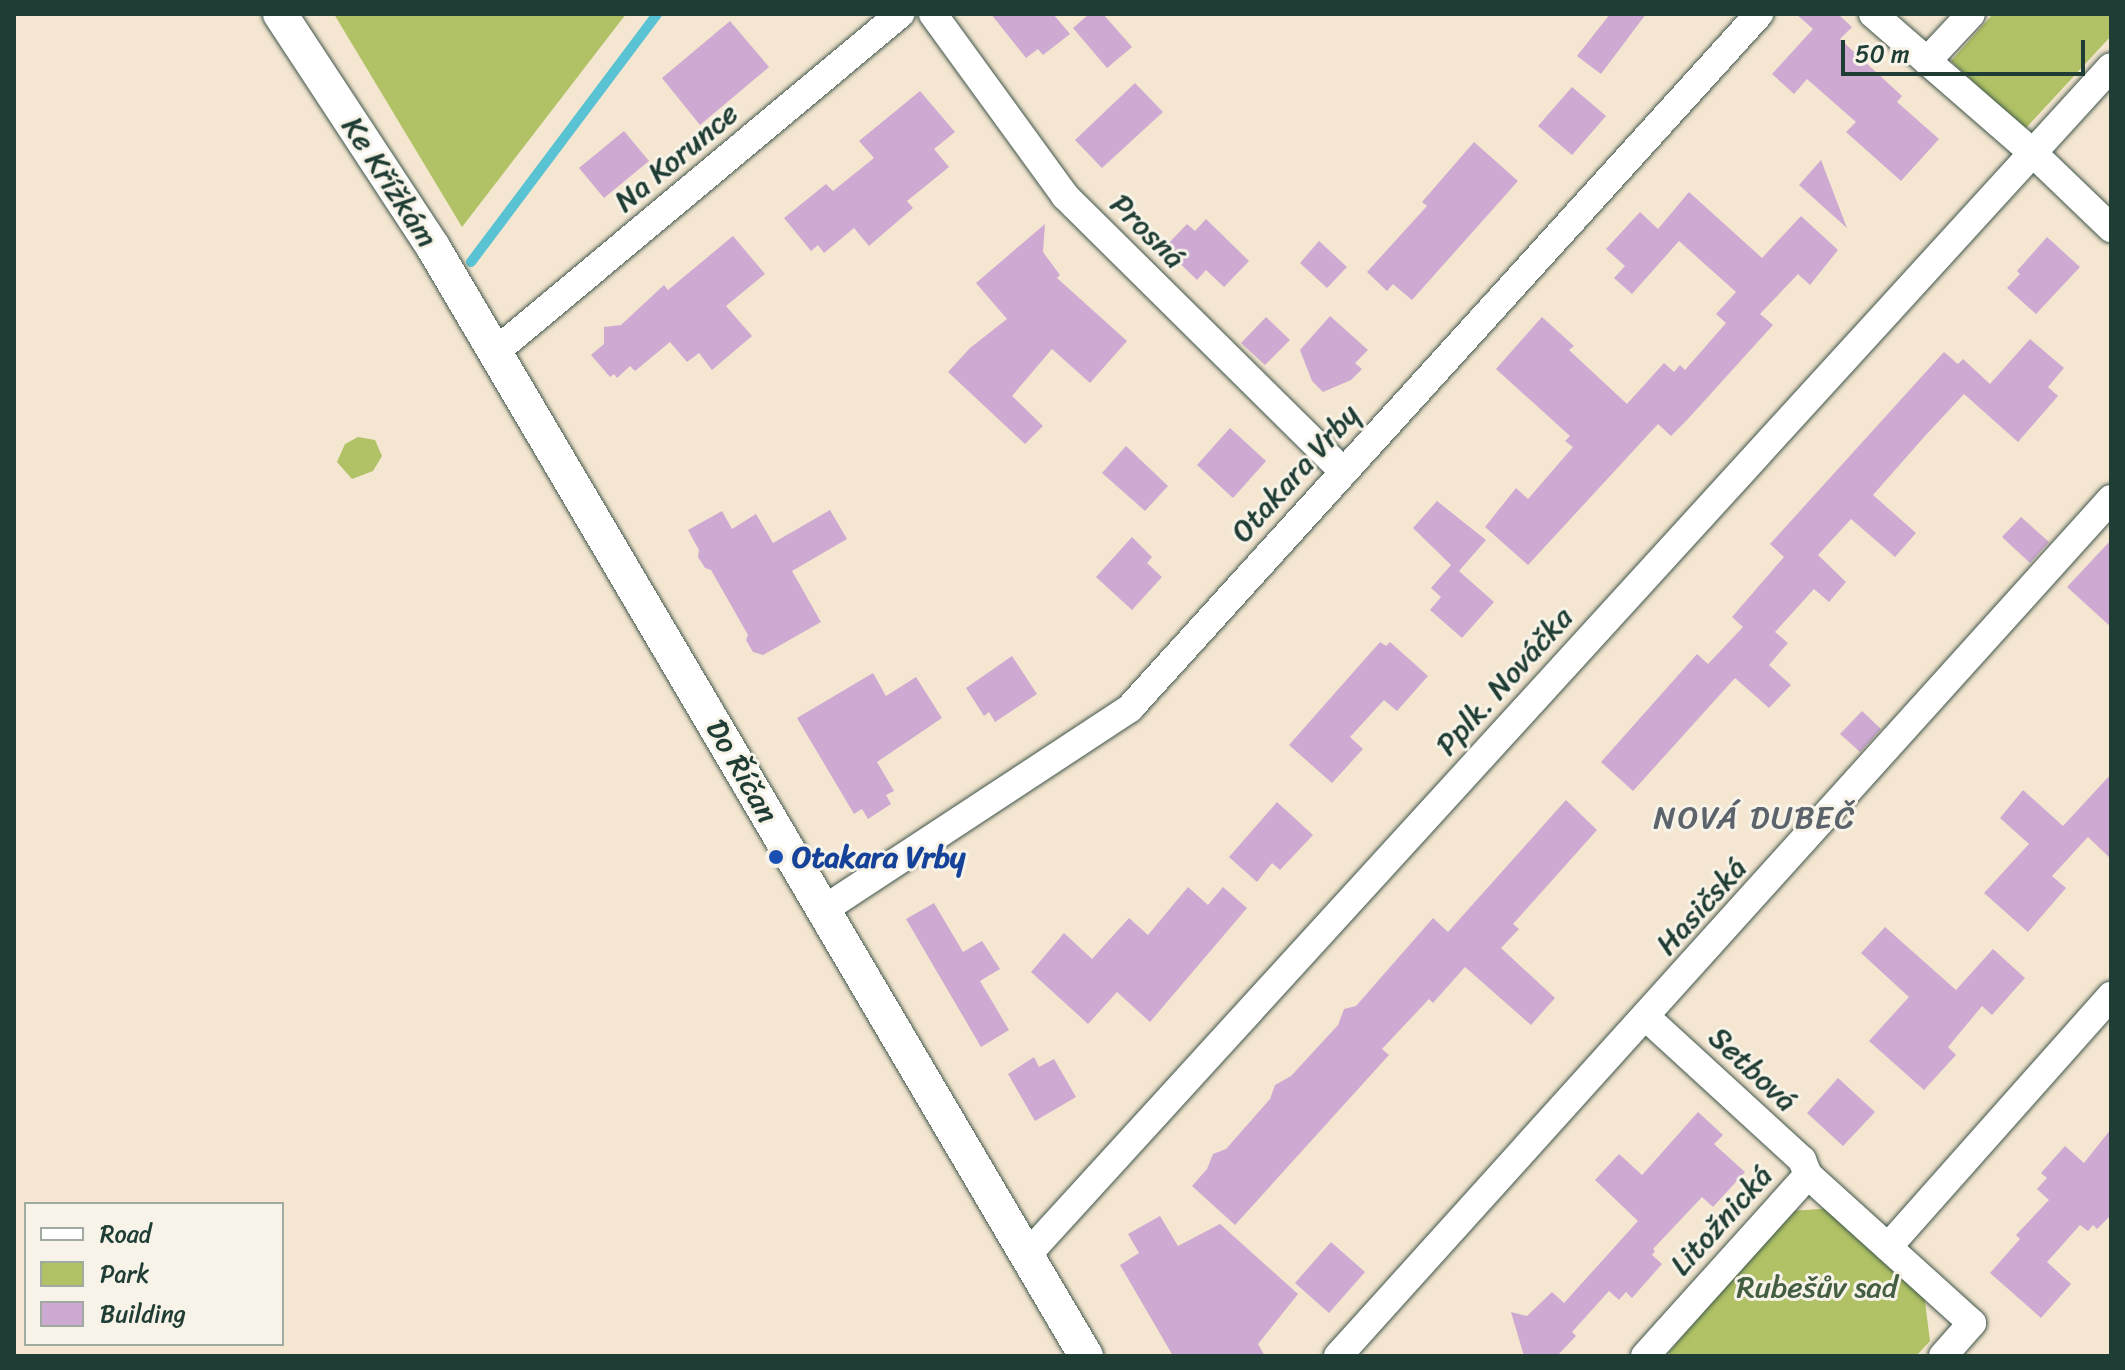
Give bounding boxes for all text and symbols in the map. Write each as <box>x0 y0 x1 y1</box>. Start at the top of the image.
scale bar <box>1845 24 2089 74</box>
text: 50 m <box>1855 33 1910 75</box>
street label: Na Korunce <box>607 95 745 219</box>
street label: Ke Křížkám <box>334 110 446 254</box>
street label: Prosná <box>1103 186 1193 276</box>
street label: Otakara Vrby <box>1224 397 1366 549</box>
street label: Pplk. Nováčka <box>1428 600 1580 762</box>
street label: Do Říčan <box>698 713 786 829</box>
district label: NOVÁ DUBEČ <box>1650 799 1860 837</box>
place label: Otakara Vrby <box>792 839 965 875</box>
marker: Otakara Vrby <box>767 848 785 866</box>
street label: Hasičská <box>1648 850 1754 962</box>
street label: Setbová <box>1701 1019 1805 1119</box>
street label: Litožnická <box>1662 1158 1780 1282</box>
legend <box>24 1202 284 1346</box>
text: Road <box>100 1213 151 1255</box>
text: Park <box>100 1253 149 1295</box>
park label: Rubešův sad <box>1736 1269 1898 1305</box>
text: Building <box>100 1293 186 1335</box>

